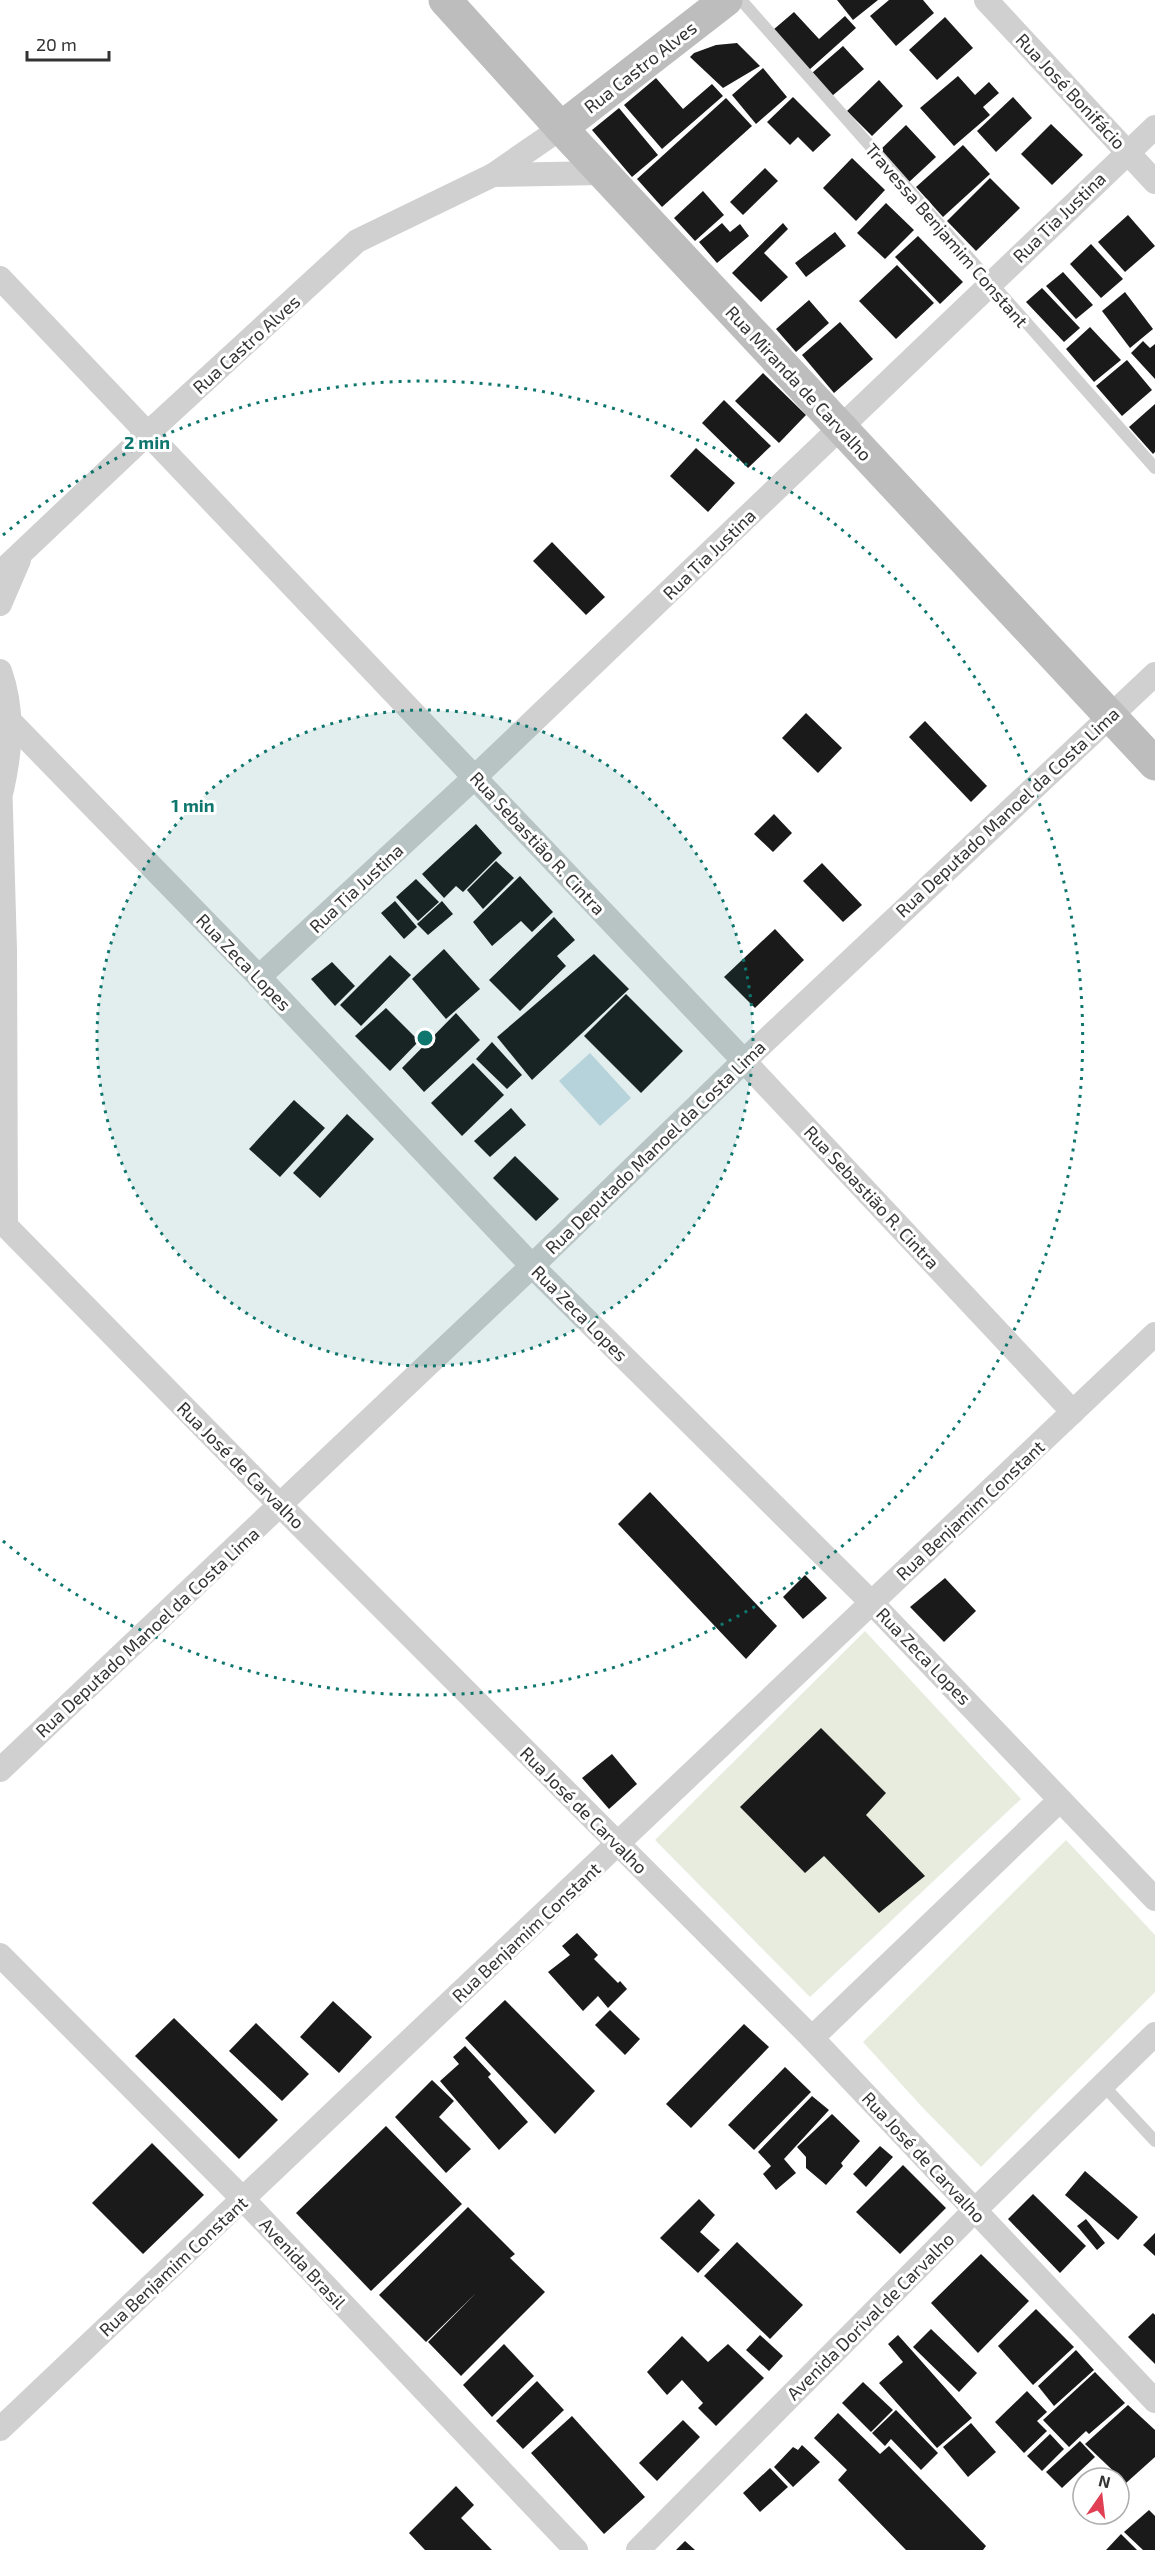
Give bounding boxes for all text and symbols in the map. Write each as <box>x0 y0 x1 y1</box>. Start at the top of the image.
street label: Rua Castro Alves <box>579 16 701 118</box>
scale bar <box>27 24 110 62</box>
street label: Rua José Bonifácio <box>1012 28 1130 154</box>
text: 20 m <box>36 33 77 55</box>
street label: Travessa Benjamim Constant <box>861 138 1033 332</box>
street label: Rua Tia Justina <box>1008 167 1110 267</box>
street label: Rua Castro Alves <box>188 290 304 398</box>
street label: Rua Miranda de Carvalho <box>721 301 877 465</box>
text: 2 min <box>124 431 170 453</box>
street label: Rua Tia Justina <box>658 504 760 604</box>
street label: Rua Deputado Manoel da Costa Lima <box>891 702 1123 922</box>
street label: Rua Sebastião R. Cintra <box>466 767 610 919</box>
text: 1 min <box>171 794 215 816</box>
street label: Rua Tia Justina <box>304 839 408 937</box>
street label: Rua Zeca Lopes <box>192 909 296 1015</box>
centre of rings <box>415 1028 435 1048</box>
street label: Rua Deputado Manoel da Costa Lima <box>540 1036 770 1258</box>
street label: Rua Sebastião R. Cintra <box>800 1121 944 1273</box>
street label: Rua Zeca Lopes <box>527 1260 633 1366</box>
street label: Rua José de Carvalho <box>173 1397 309 1533</box>
street label: Rua Benjamim Constant <box>891 1435 1049 1585</box>
street label: Rua Deputado Manoel da Costa Lima <box>31 1522 263 1742</box>
street label: Rua Zeca Lopes <box>872 1603 976 1709</box>
street label: Rua José de Carvalho <box>516 1742 652 1878</box>
street label: Rua Benjamim Constant <box>447 1857 605 2007</box>
street label: Rua José de Carvalho <box>858 2087 990 2227</box>
street label: Rua Benjamim Constant <box>94 2191 252 2341</box>
street label: Avenida Brasil <box>255 2213 351 2314</box>
street label: Avenida Dorival de Carvalho <box>782 2228 958 2404</box>
north arrow <box>1071 2466 1131 2526</box>
text: N <box>1097 2470 1113 2492</box>

